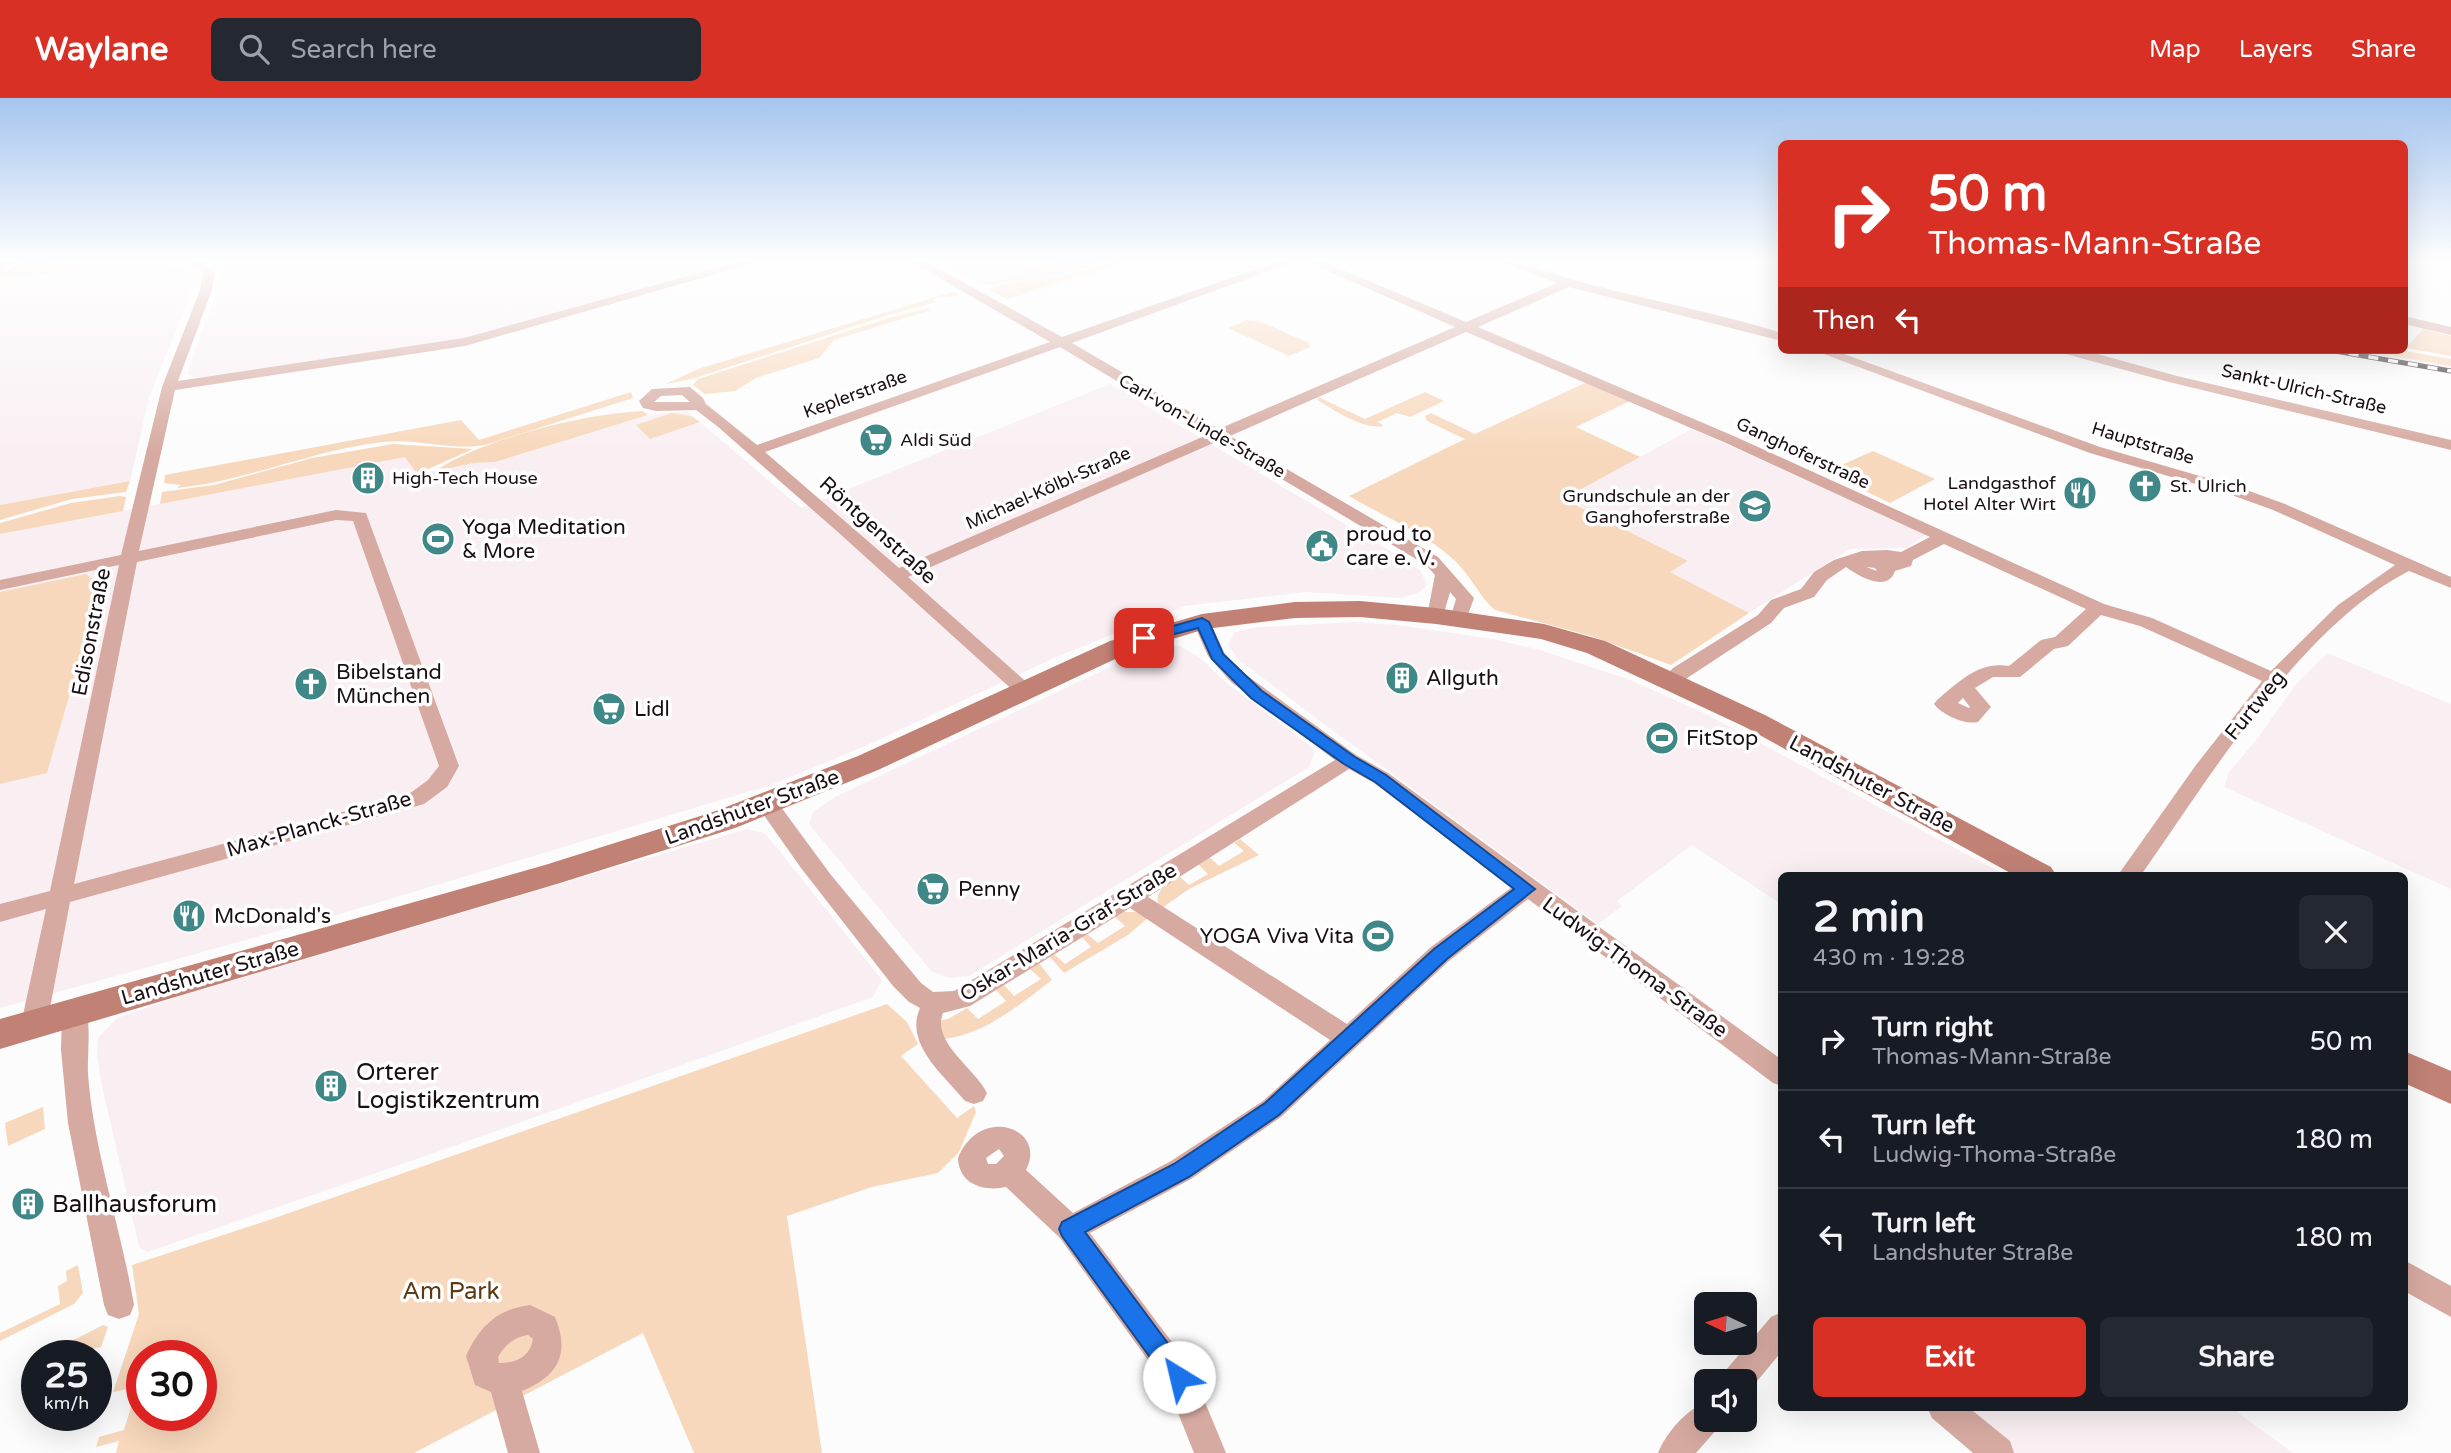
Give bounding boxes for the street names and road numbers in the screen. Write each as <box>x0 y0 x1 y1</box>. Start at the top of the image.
street label: Sankt-Ulrich-Straße <box>2219 359 2389 419</box>
street label: Keplerstraße <box>800 365 910 423</box>
street label: Carl-von-Linde-Straße <box>1115 369 1289 483</box>
street label: Ganghoferstraße <box>1733 412 1873 494</box>
street label: Hauptstraße <box>2089 417 2197 469</box>
street label: Michael-Kölbl-Straße <box>962 442 1134 534</box>
street label: Röntgenstraße <box>814 471 941 589</box>
street label: Edisonstraße <box>67 566 116 698</box>
street label: Furtweg <box>2220 665 2291 745</box>
street label: Landshuter Straße <box>1785 730 1959 839</box>
street label: Landshuter Straße <box>662 764 843 851</box>
street label: Max-Planck-Straße <box>224 786 415 863</box>
street label: Oskar-Maria-Graf-Straße <box>955 858 1181 1007</box>
street label: Ludwig-Thoma-Straße <box>1537 892 1732 1043</box>
street label: Landshuter Straße <box>118 936 302 1011</box>

